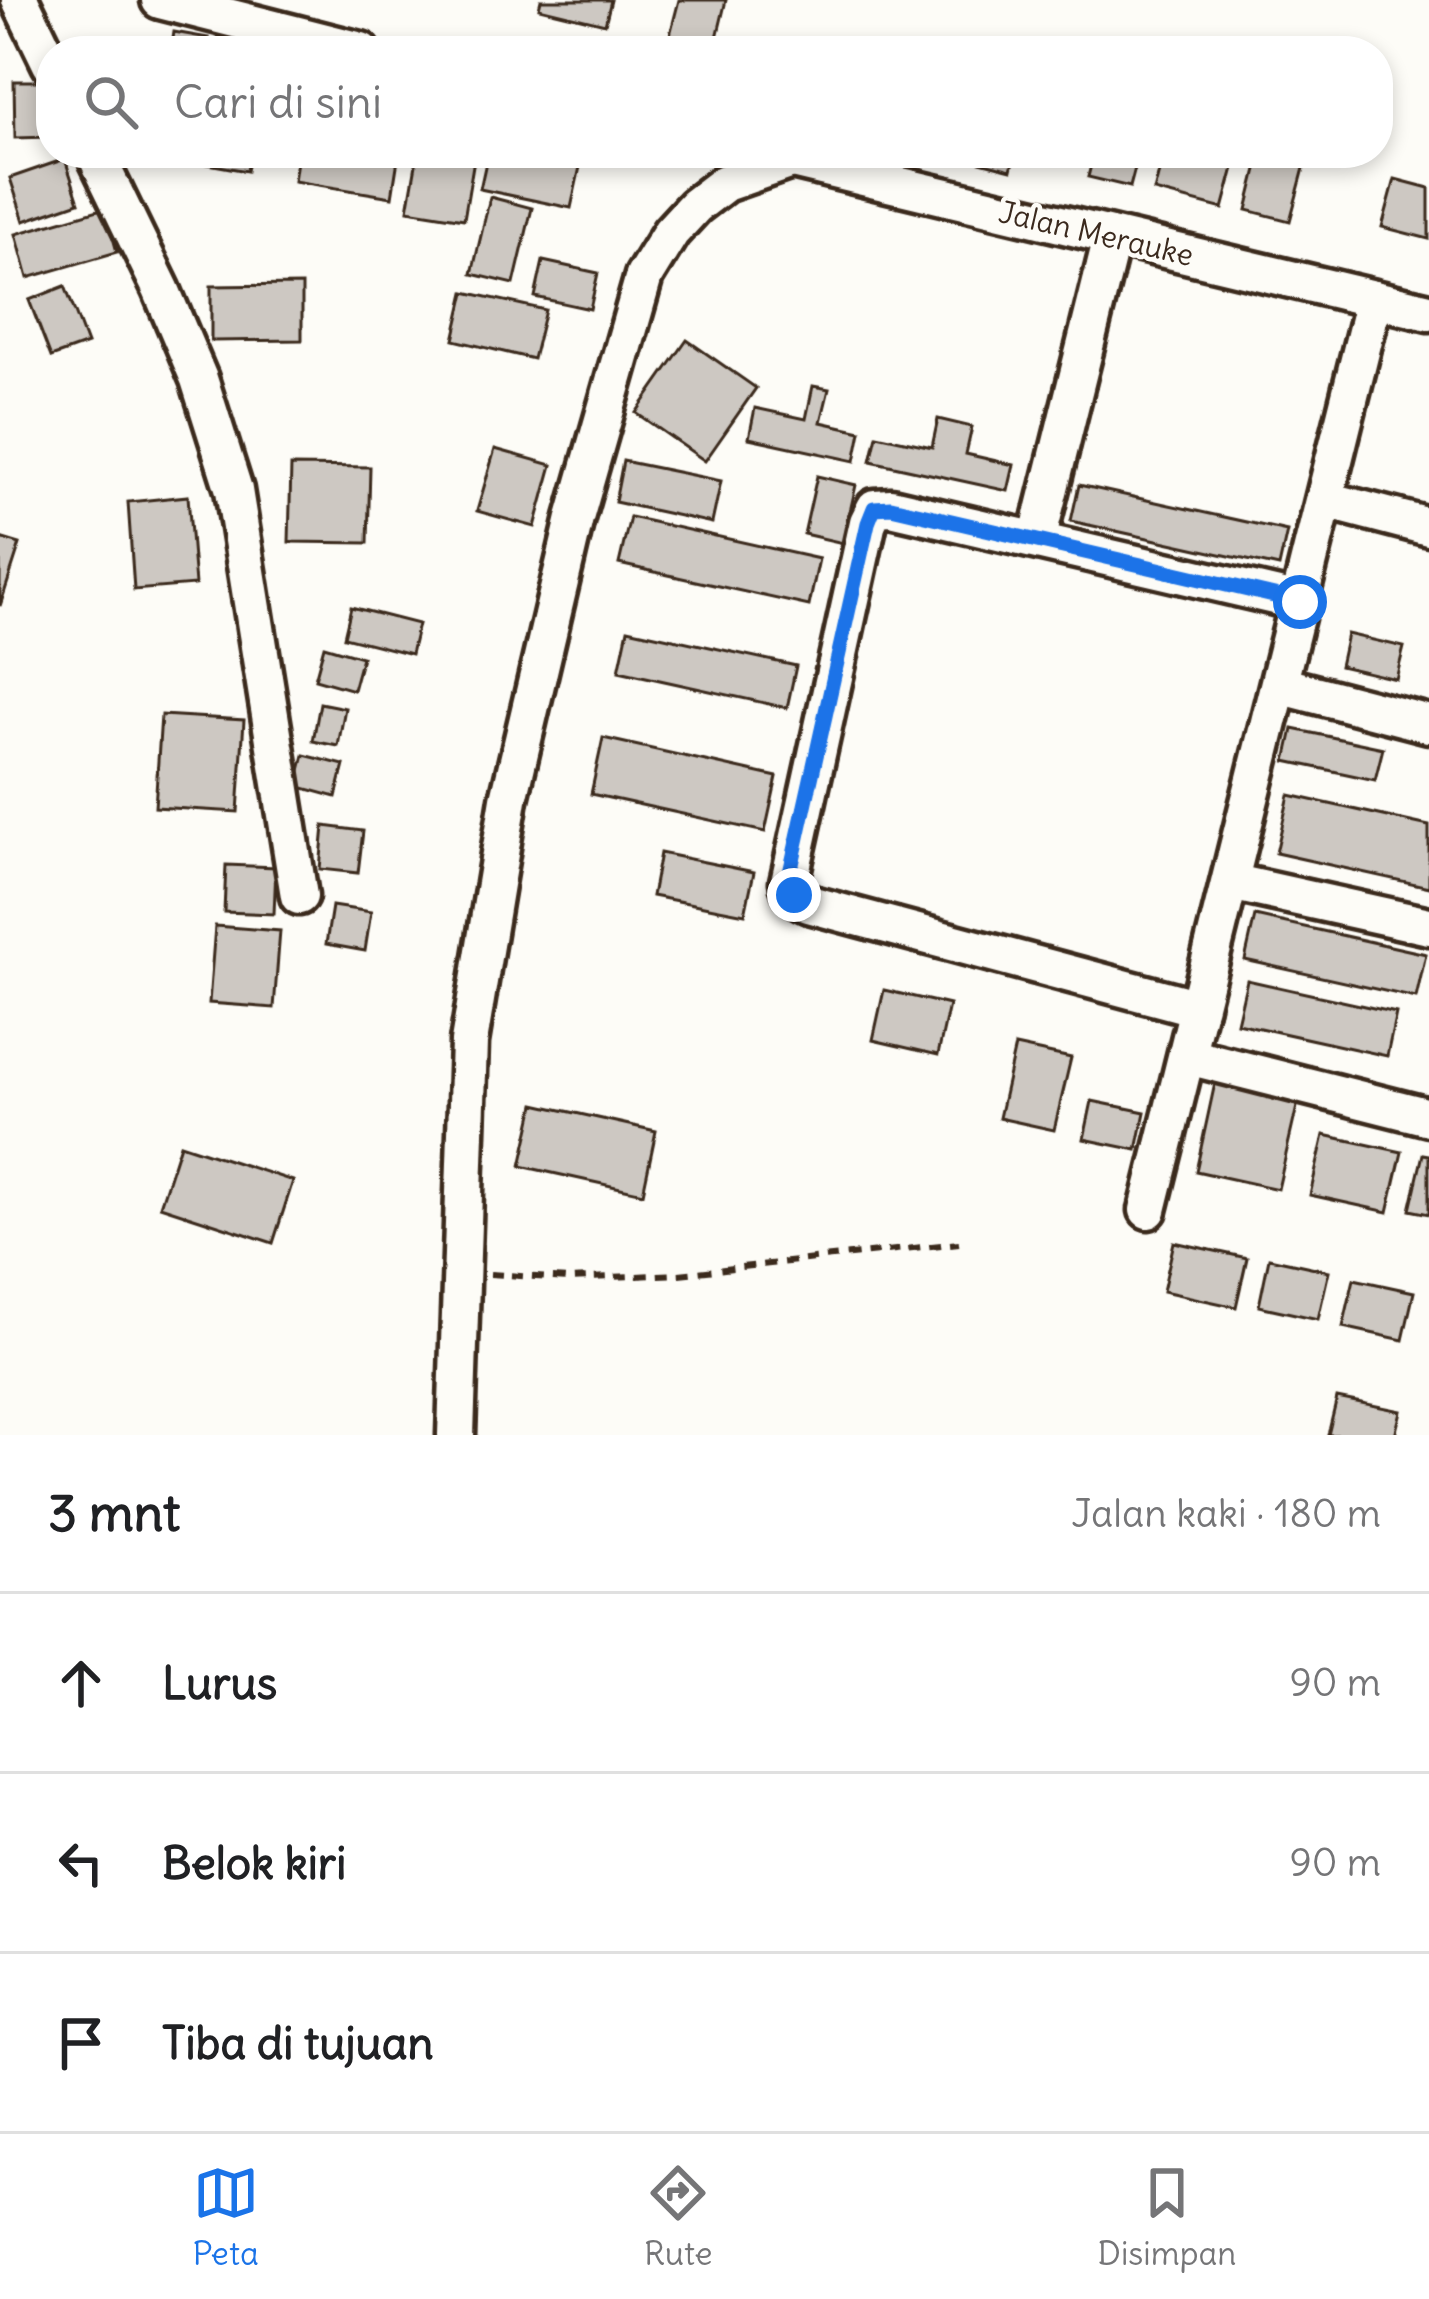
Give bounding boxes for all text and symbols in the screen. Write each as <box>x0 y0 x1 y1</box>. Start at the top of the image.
search box <box>36 36 1393 168</box>
icon: search <box>78 69 144 135</box>
text: Cari di sini <box>174 74 382 130</box>
street label: Jalan Merauke <box>995 192 1197 274</box>
route start <box>1273 575 1327 629</box>
route end <box>767 868 821 922</box>
text: 3 mnt <box>48 1481 180 1545</box>
text: Jalan kaki · 180 m <box>1071 1489 1381 1538</box>
icon: ahead <box>48 1650 114 1716</box>
text: Lurus <box>162 1655 277 1711</box>
text: 90 m <box>1289 1658 1381 1707</box>
icon: left <box>48 1830 114 1896</box>
text: Belok kiri <box>162 1835 346 1891</box>
text: 90 m <box>1289 1838 1381 1887</box>
icon: arrive <box>48 2010 114 2076</box>
text: Tiba di tujuan <box>162 2015 433 2071</box>
tab: Peta <box>193 2160 259 2274</box>
tab: Rute <box>644 2160 713 2274</box>
tab: Disimpan <box>1098 2160 1236 2274</box>

